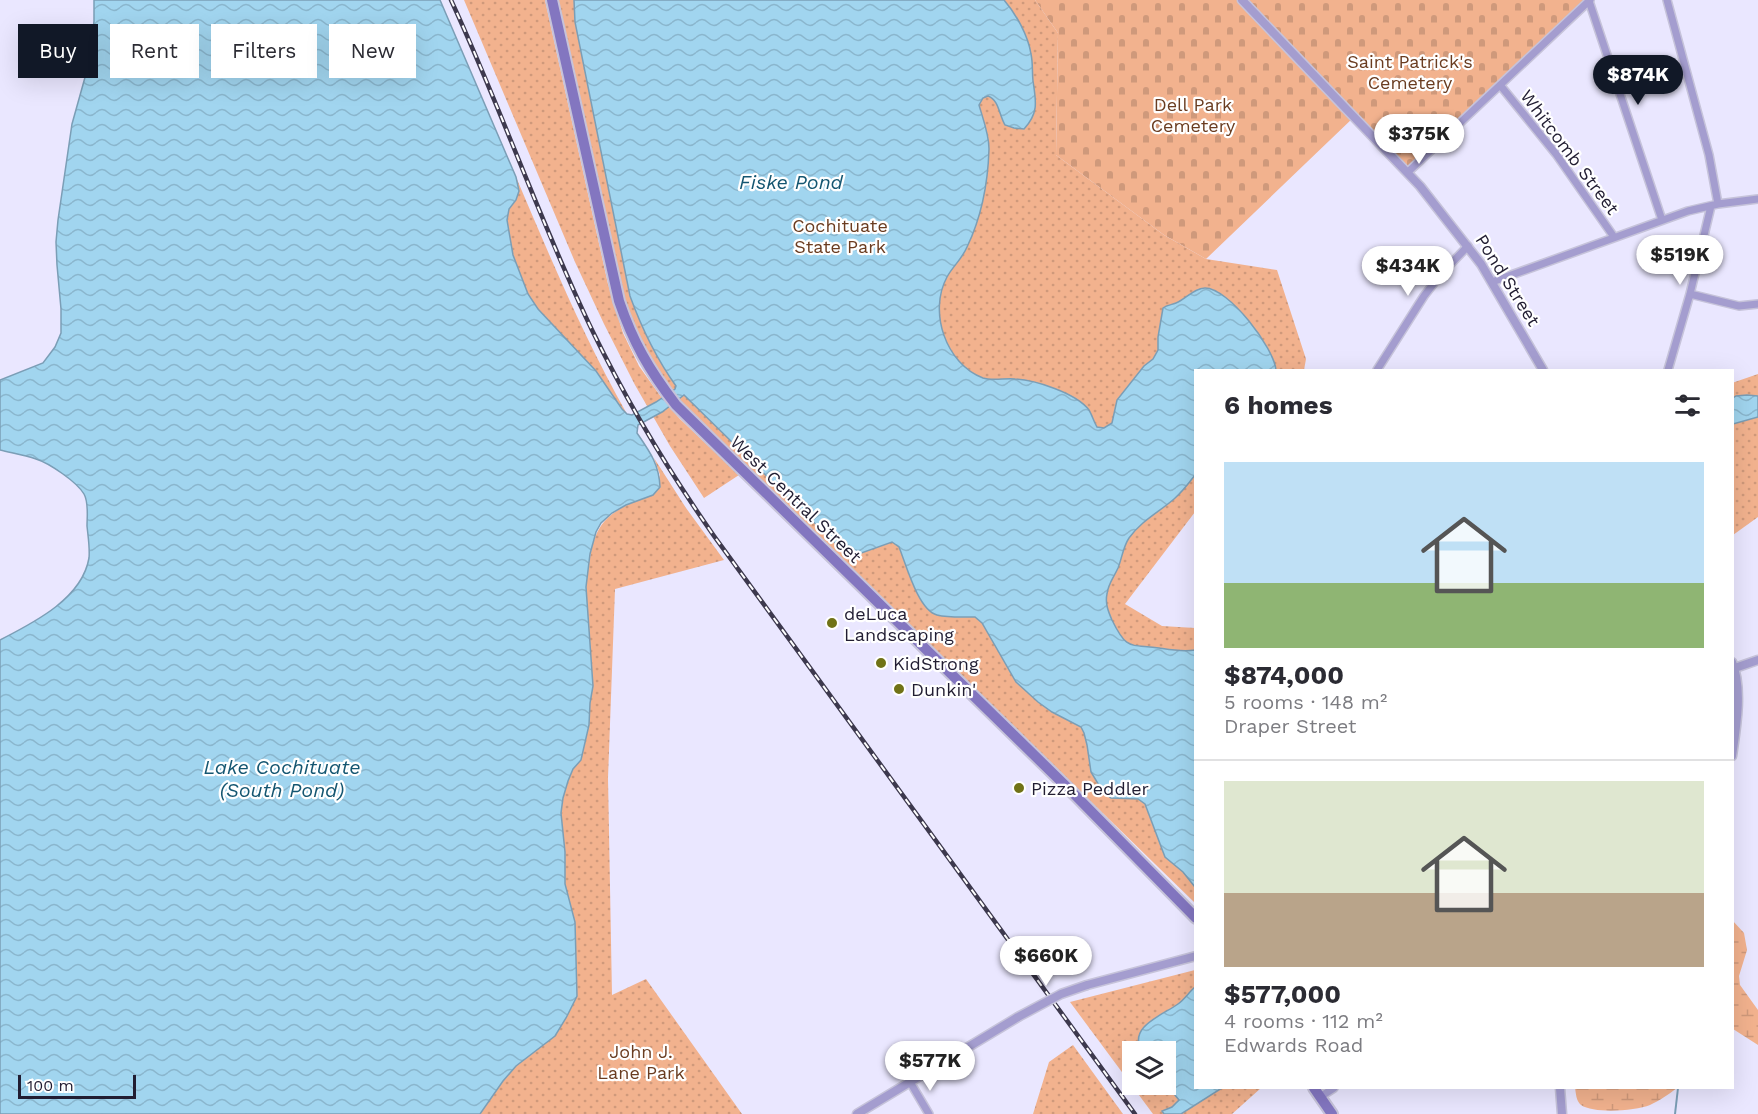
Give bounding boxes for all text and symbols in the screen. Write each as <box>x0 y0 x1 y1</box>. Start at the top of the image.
chip: Buy <box>18 24 98 78</box>
chip: Rent <box>110 24 199 78</box>
chip: Filters <box>211 24 317 78</box>
chip: New <box>329 24 416 78</box>
park label: Saint Patrick's Cemetery <box>1347 51 1473 93</box>
pin: $874K <box>1596 55 1680 106</box>
text: $874K <box>1607 62 1669 86</box>
street label: Whitcomb Street <box>1516 86 1624 219</box>
park label: Dell Park Cemetery <box>1151 94 1236 136</box>
pin: $375K <box>1377 114 1461 165</box>
text: $375K <box>1388 121 1450 145</box>
water label: Fiske Pond <box>739 170 844 194</box>
park label: Cochituate State Park <box>792 215 888 257</box>
street label: Pond Street <box>1471 230 1545 330</box>
pin: $519K <box>1638 235 1722 286</box>
text: $519K <box>1650 242 1710 266</box>
pin: $434K <box>1366 246 1450 297</box>
text: $434K <box>1376 253 1440 277</box>
icon: filters <box>1671 389 1704 422</box>
text: 6 homes <box>1224 390 1333 420</box>
street label: West Central Street <box>726 431 866 567</box>
icon: home <box>1410 501 1518 609</box>
place label: deLuca Landscaping <box>844 603 954 645</box>
marker: deLuca Landscaping <box>825 616 839 630</box>
place label: KidStrong <box>893 653 979 674</box>
marker: KidStrong <box>874 656 888 670</box>
text: $874,000 <box>1224 660 1344 690</box>
place label: Dunkin' <box>911 679 976 700</box>
marker: Dunkin' <box>892 682 906 696</box>
text: 5 rooms · 148 m² <box>1224 690 1387 714</box>
text: Draper Street <box>1224 714 1356 738</box>
water label: Lake Cochituate (South Pond) <box>203 755 361 802</box>
place label: Pizza Peddler <box>1031 778 1149 799</box>
marker: Pizza Peddler <box>1012 781 1026 795</box>
icon: home <box>1410 820 1518 928</box>
pin: $660K <box>1004 936 1088 987</box>
text: $660K <box>1014 943 1078 967</box>
text: $577,000 <box>1224 979 1341 1009</box>
text: 4 rooms · 112 m² <box>1224 1009 1383 1033</box>
text: Edwards Road <box>1224 1033 1363 1057</box>
park label: John J. Lane Park <box>597 1041 685 1083</box>
pin: $577K <box>888 1041 972 1092</box>
map controls <box>1122 1041 1176 1095</box>
button: layers <box>1122 1041 1176 1095</box>
text: $577K <box>899 1048 961 1072</box>
scale bar <box>18 1072 136 1100</box>
text: 100 m <box>27 1076 74 1095</box>

